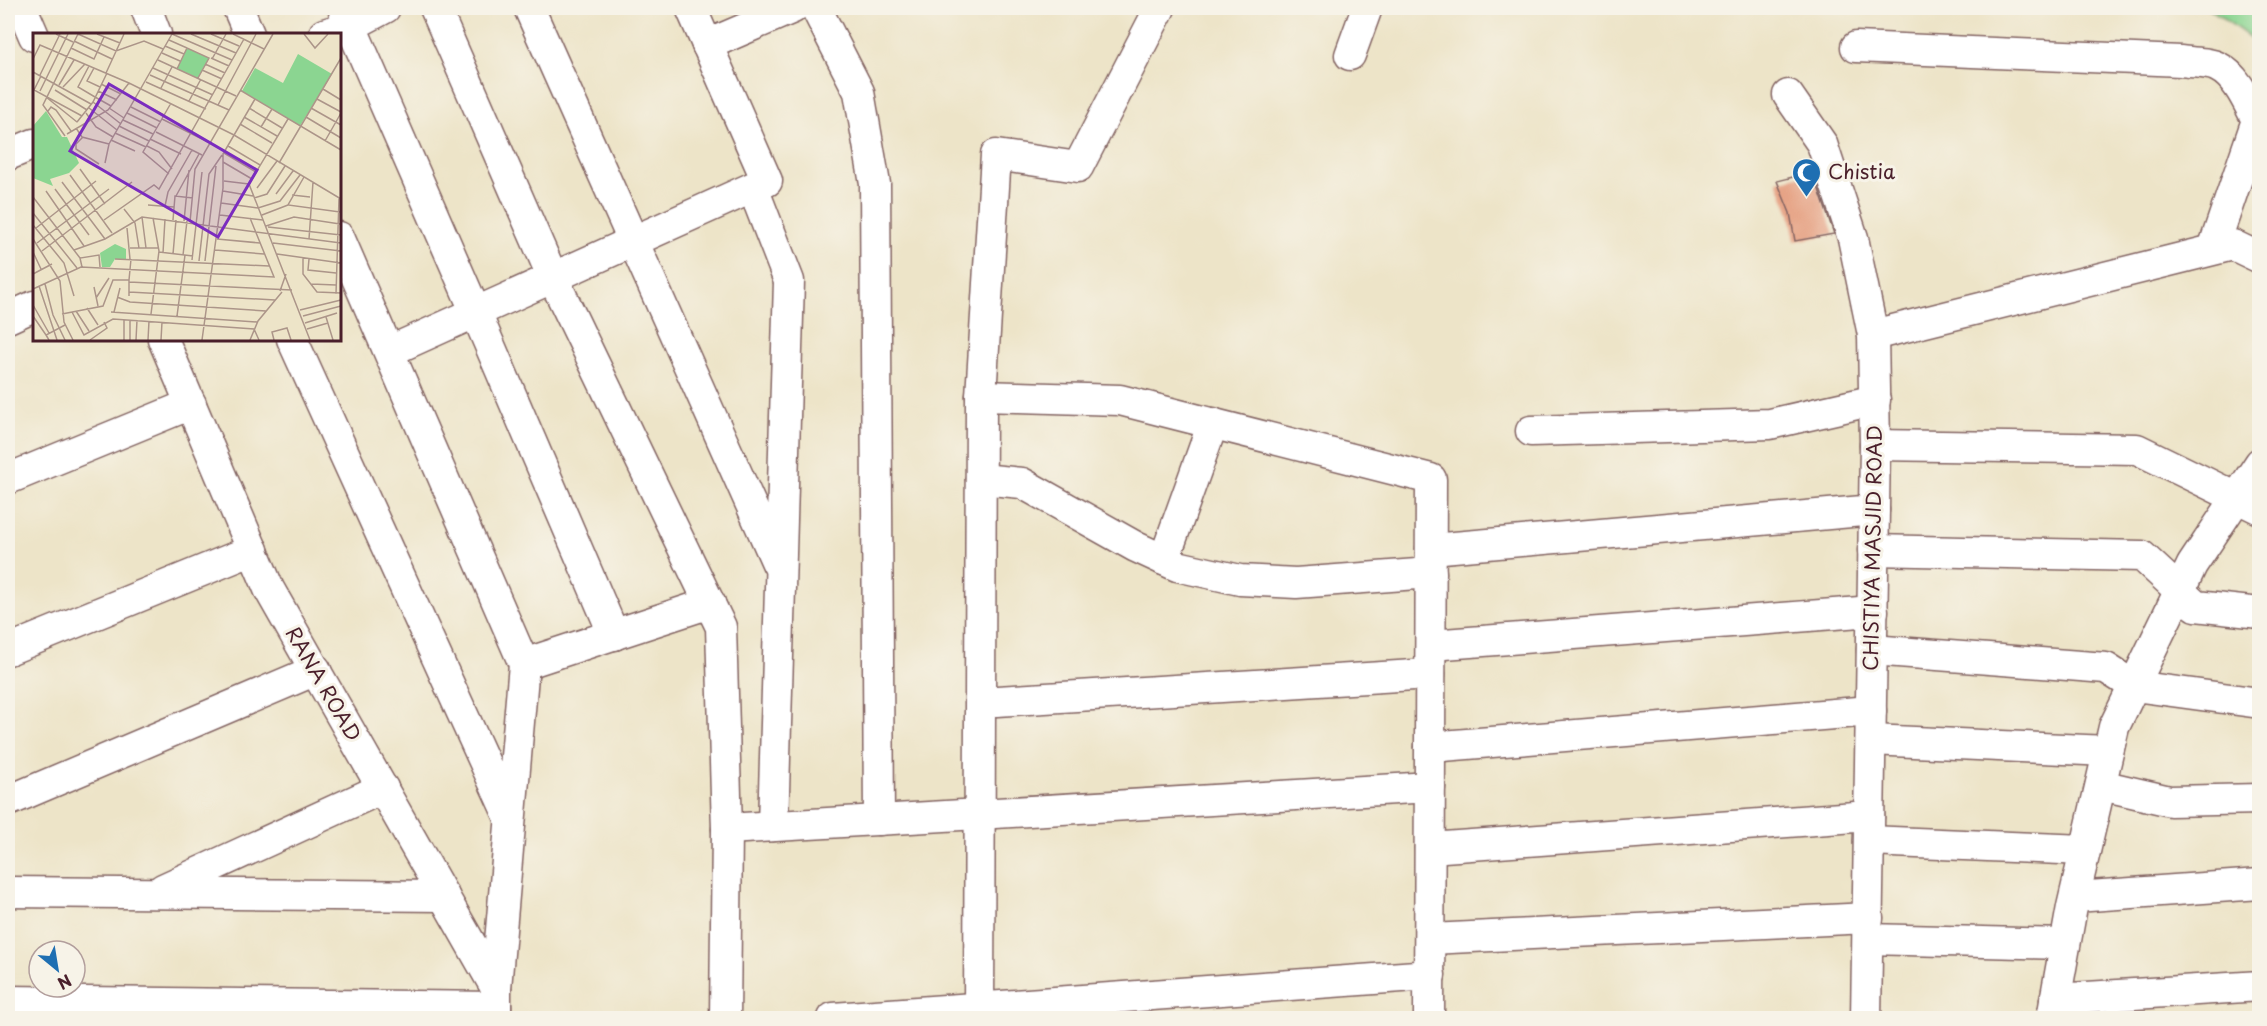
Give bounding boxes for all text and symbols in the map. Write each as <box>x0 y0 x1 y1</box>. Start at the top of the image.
inset map <box>33 33 340 340</box>
mosque icon: Chistia <box>1791 156 1823 198</box>
place label: Chistia <box>1828 156 1896 186</box>
street label: CHISTIYA MASJID ROAD <box>1855 425 1889 671</box>
street label: RANA ROAD <box>279 620 369 747</box>
north arrow <box>27 939 87 999</box>
text: N <box>54 969 76 996</box>

